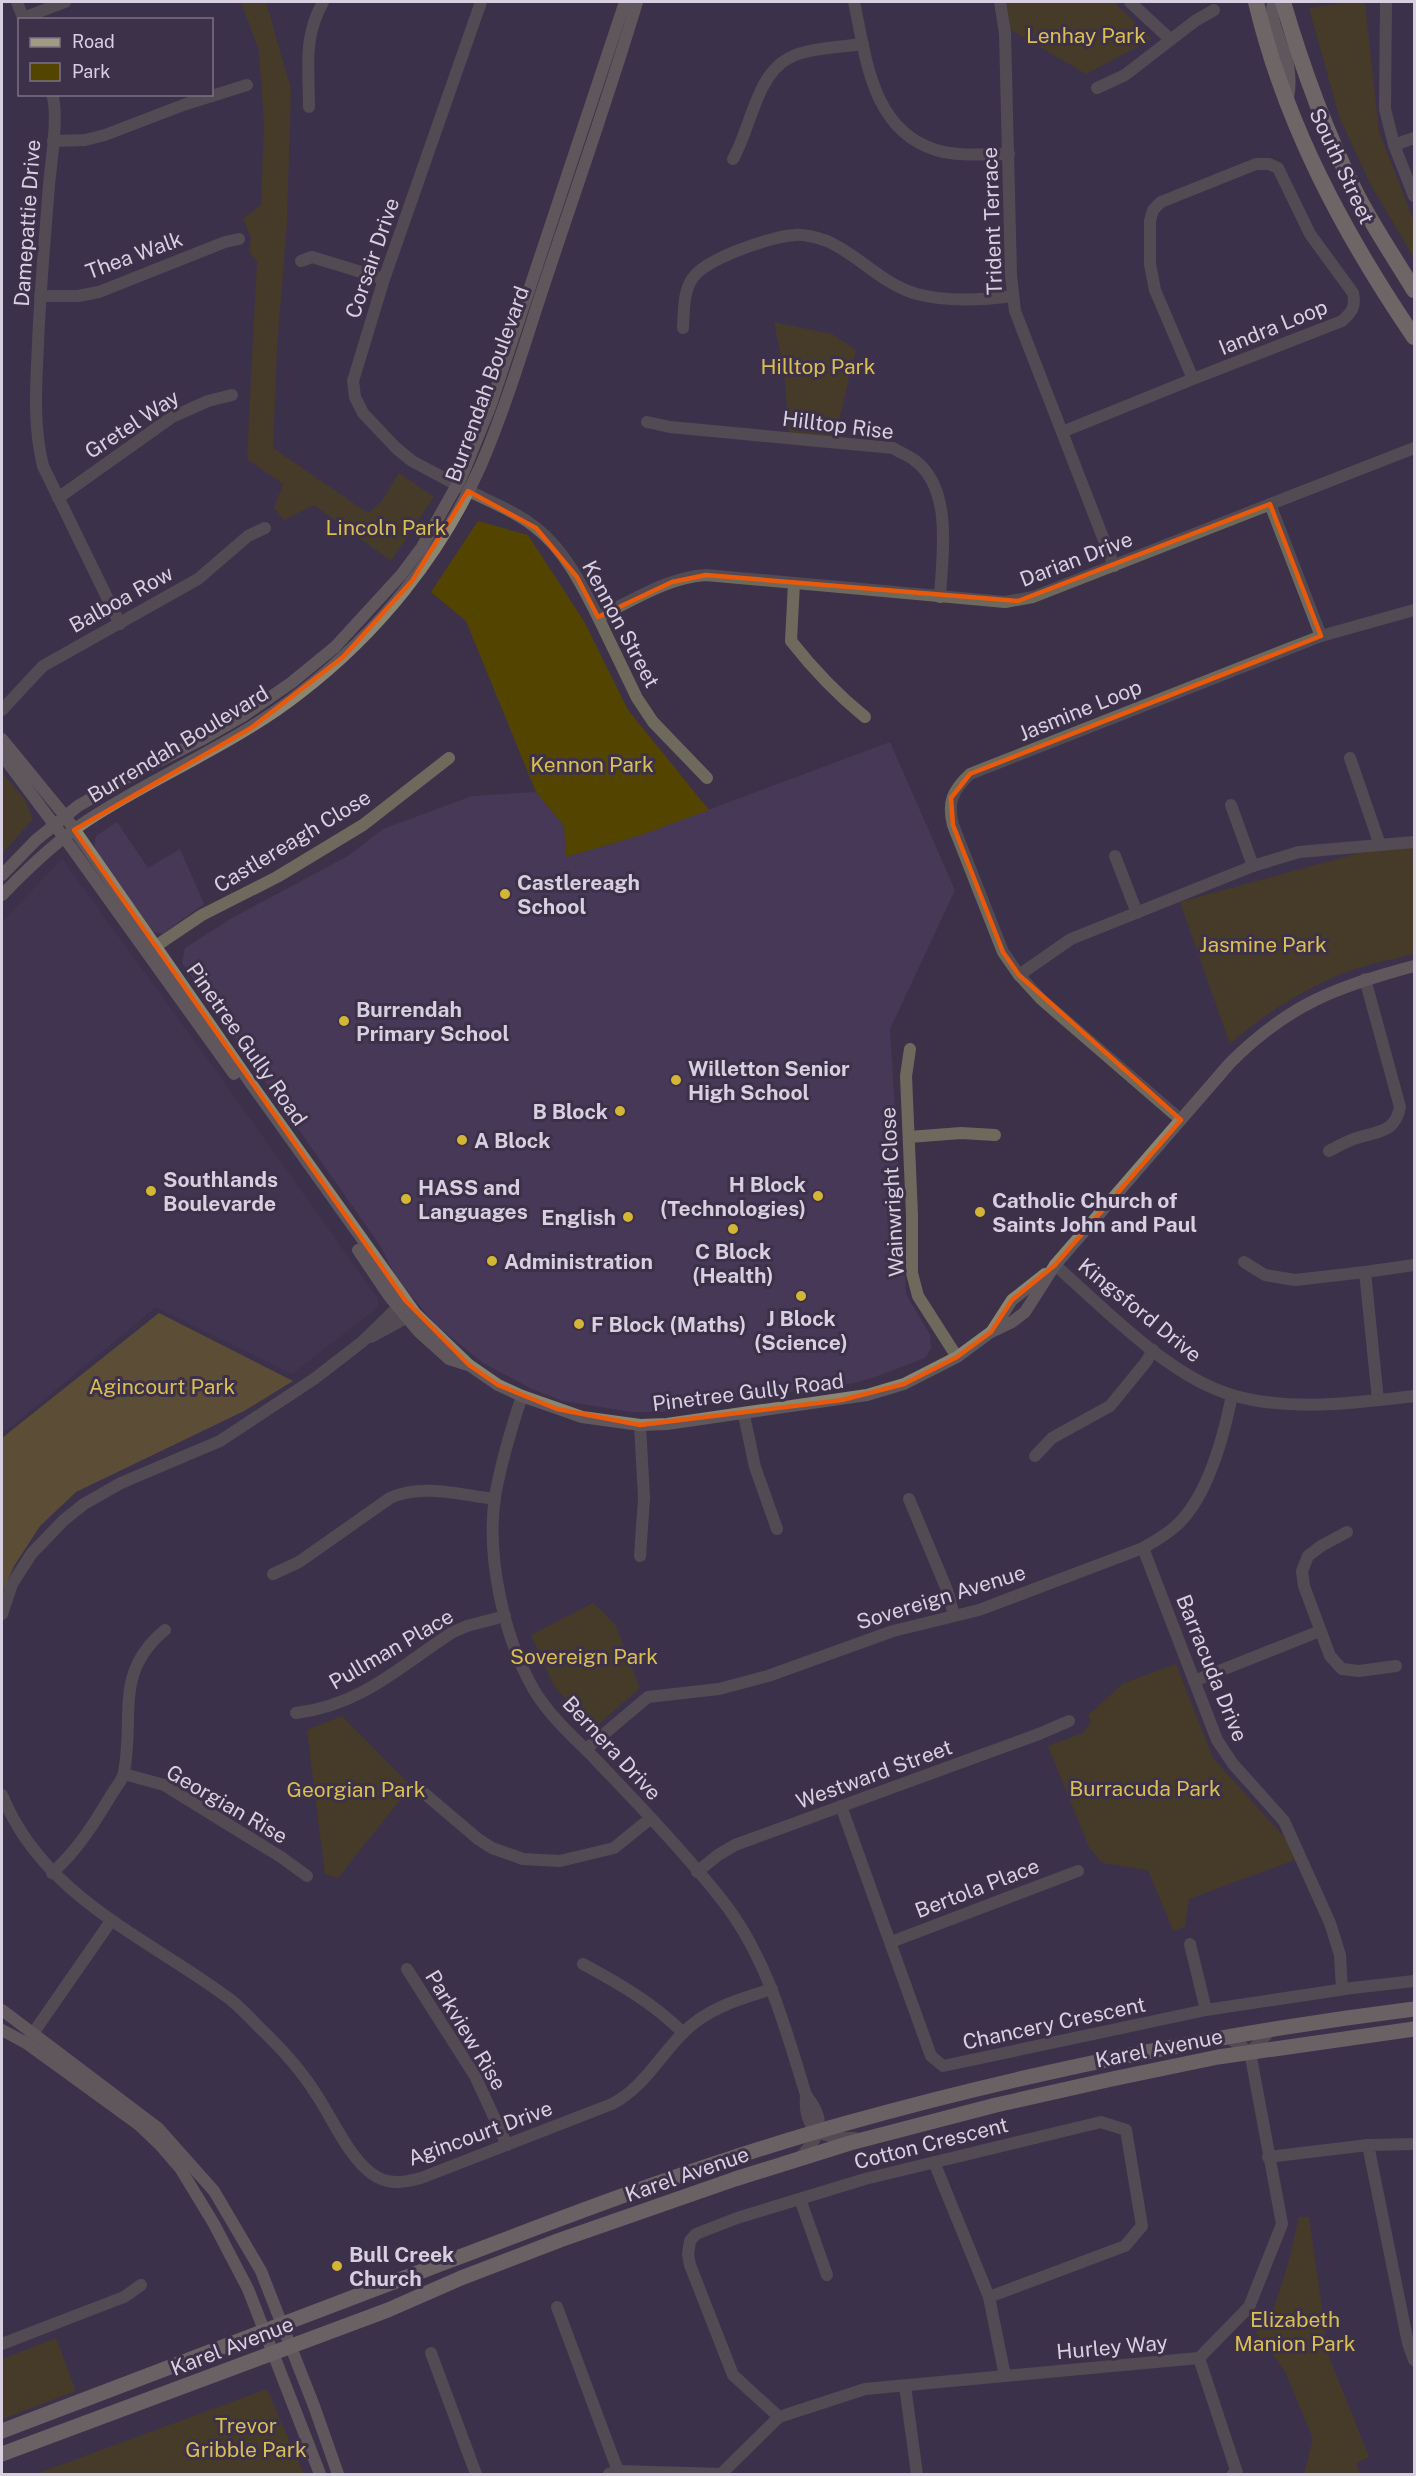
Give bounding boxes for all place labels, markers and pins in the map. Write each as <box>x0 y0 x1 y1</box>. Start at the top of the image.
place label: Castlereagh School <box>517 870 640 919</box>
marker: Castlereagh School <box>498 887 512 901</box>
place label: Burrendah Primary School <box>356 997 509 1046</box>
marker: Burrendah Primary School <box>337 1014 351 1028</box>
place label: Willetton Senior High School <box>688 1056 850 1105</box>
marker: Willetton Senior High School <box>669 1073 683 1087</box>
place label: B Block <box>533 1099 608 1124</box>
marker: B Block <box>613 1104 627 1118</box>
place label: A Block <box>474 1128 550 1153</box>
marker: A Block <box>455 1133 469 1147</box>
place label: Southlands Boulevarde <box>163 1167 278 1216</box>
place label: H Block (Technologies) <box>660 1172 806 1221</box>
place label: HASS and Languages <box>418 1175 528 1224</box>
marker: Southlands Boulevarde <box>144 1184 158 1198</box>
place label: Catholic Church of Saints John and Paul <box>992 1188 1197 1237</box>
marker: H Block (Technologies) <box>811 1189 825 1203</box>
marker: HASS and Languages <box>399 1192 413 1206</box>
place label: English <box>541 1205 616 1230</box>
marker: Catholic Church of Saints John and Paul <box>973 1205 987 1219</box>
marker: English <box>621 1210 635 1224</box>
marker: C Block (Health) <box>726 1222 740 1236</box>
place label: C Block (Health) <box>692 1239 774 1288</box>
place label: Administration <box>504 1249 653 1274</box>
marker: Administration <box>485 1254 499 1268</box>
marker: J Block (Science) <box>794 1289 808 1303</box>
place label: J Block (Science) <box>754 1306 848 1355</box>
place label: F Block (Maths) <box>591 1312 746 1337</box>
marker: F Block (Maths) <box>572 1317 586 1331</box>
place label: Bull Creek Church <box>349 2242 454 2291</box>
marker: Bull Creek Church <box>330 2259 344 2273</box>

